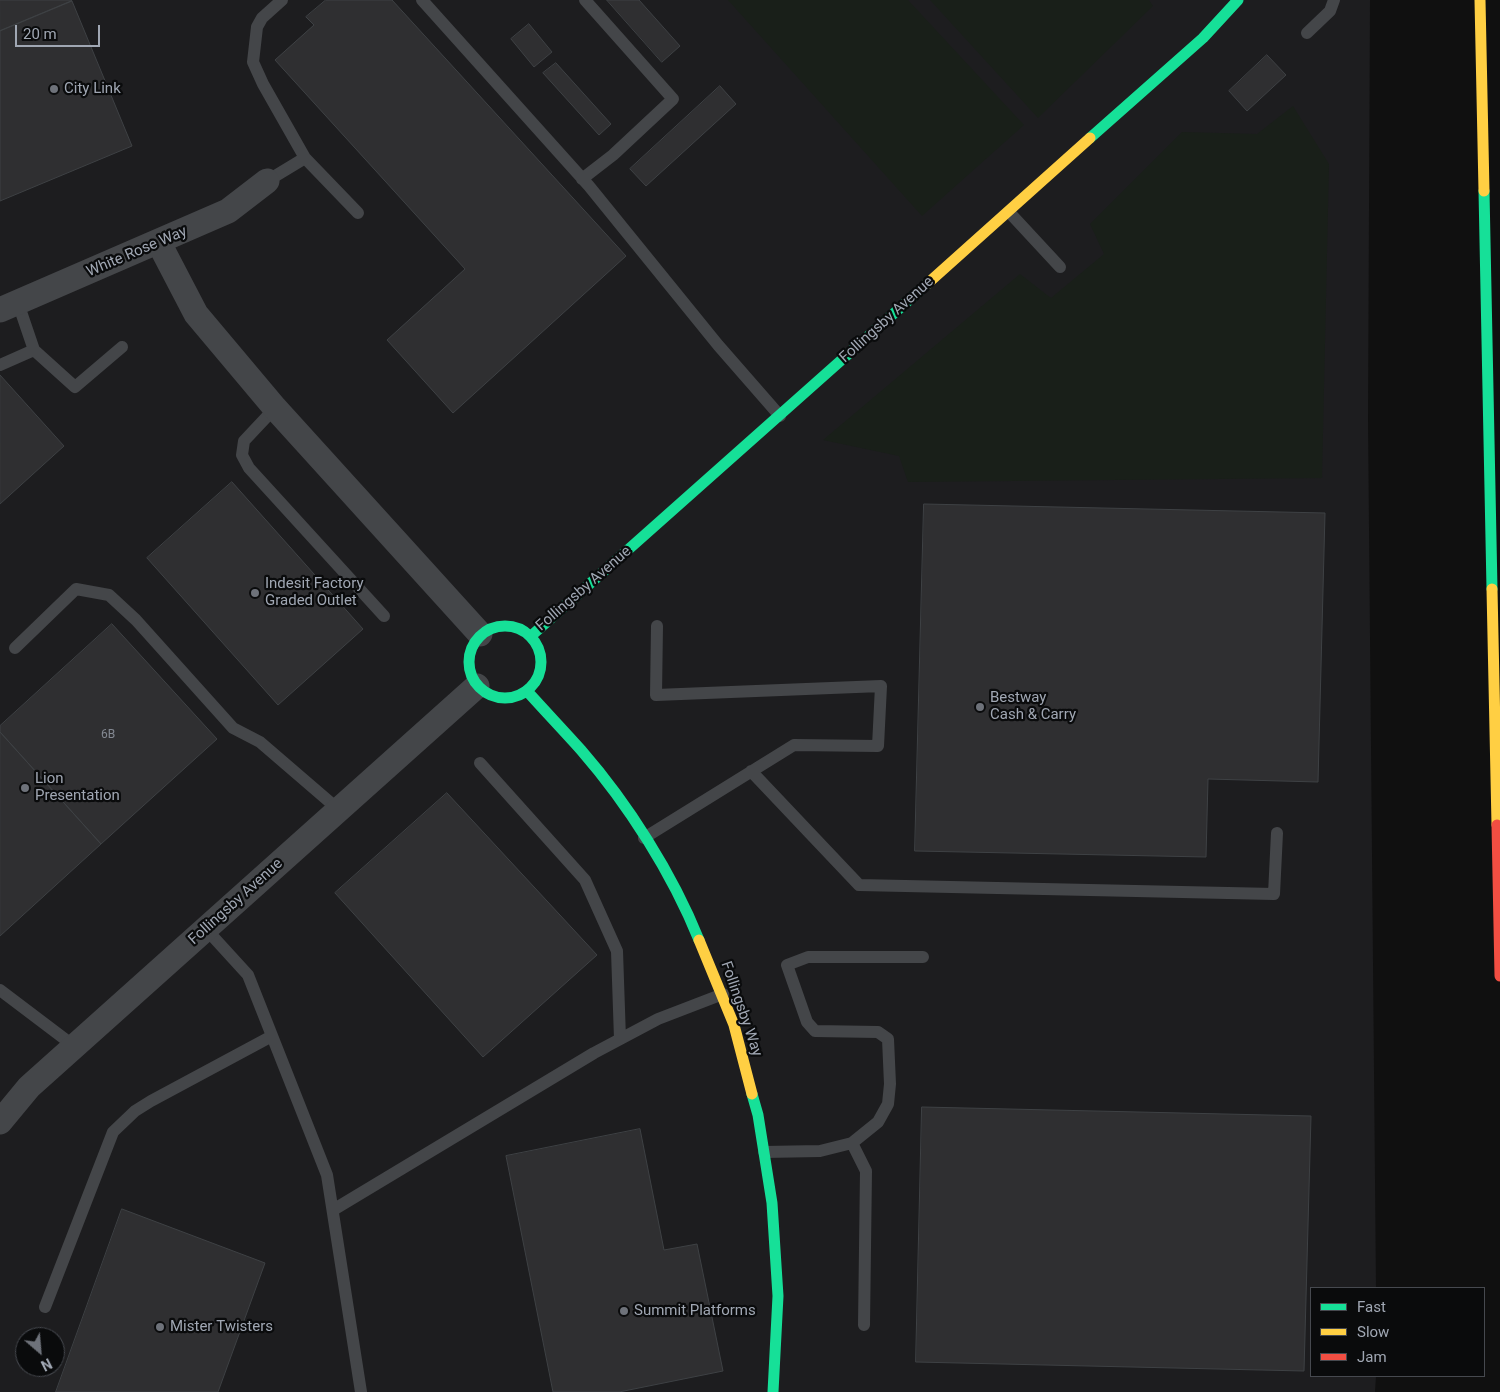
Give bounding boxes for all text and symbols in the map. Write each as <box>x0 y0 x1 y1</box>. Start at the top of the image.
scale bar <box>18 15 102 47</box>
text: 20 m <box>23 25 57 43</box>
place label: City Link <box>64 80 121 98</box>
marker: City Link <box>48 83 60 95</box>
street label: White Rose Way <box>84 223 190 281</box>
street label: Follingsby Avenue <box>836 273 938 367</box>
street label: Follingsby Avenue <box>533 543 635 635</box>
place label: Indesit Factory Graded Outlet <box>265 575 363 610</box>
marker: Indesit Factory Graded Outlet <box>249 587 261 599</box>
place label: Bestway Cash & Carry <box>990 689 1076 724</box>
marker: Bestway Cash & Carry <box>974 701 986 713</box>
house number: 6B <box>101 728 115 742</box>
place label: Lion Presentation <box>35 770 120 805</box>
marker: Lion Presentation <box>19 782 31 794</box>
street label: Follingsby Avenue <box>185 855 287 949</box>
street label: Follingsby Way <box>716 959 766 1059</box>
legend <box>1310 1287 1485 1377</box>
text: Fast <box>1357 1298 1386 1316</box>
place label: Summit Platforms <box>634 1302 756 1320</box>
marker: Summit Platforms <box>618 1305 630 1317</box>
place label: Mister Twisters <box>170 1318 273 1336</box>
marker: Mister Twisters <box>154 1321 166 1333</box>
text: Slow <box>1357 1323 1389 1341</box>
north arrow <box>15 1327 65 1377</box>
text: Jam <box>1357 1348 1387 1366</box>
text: N <box>38 1355 54 1374</box>

